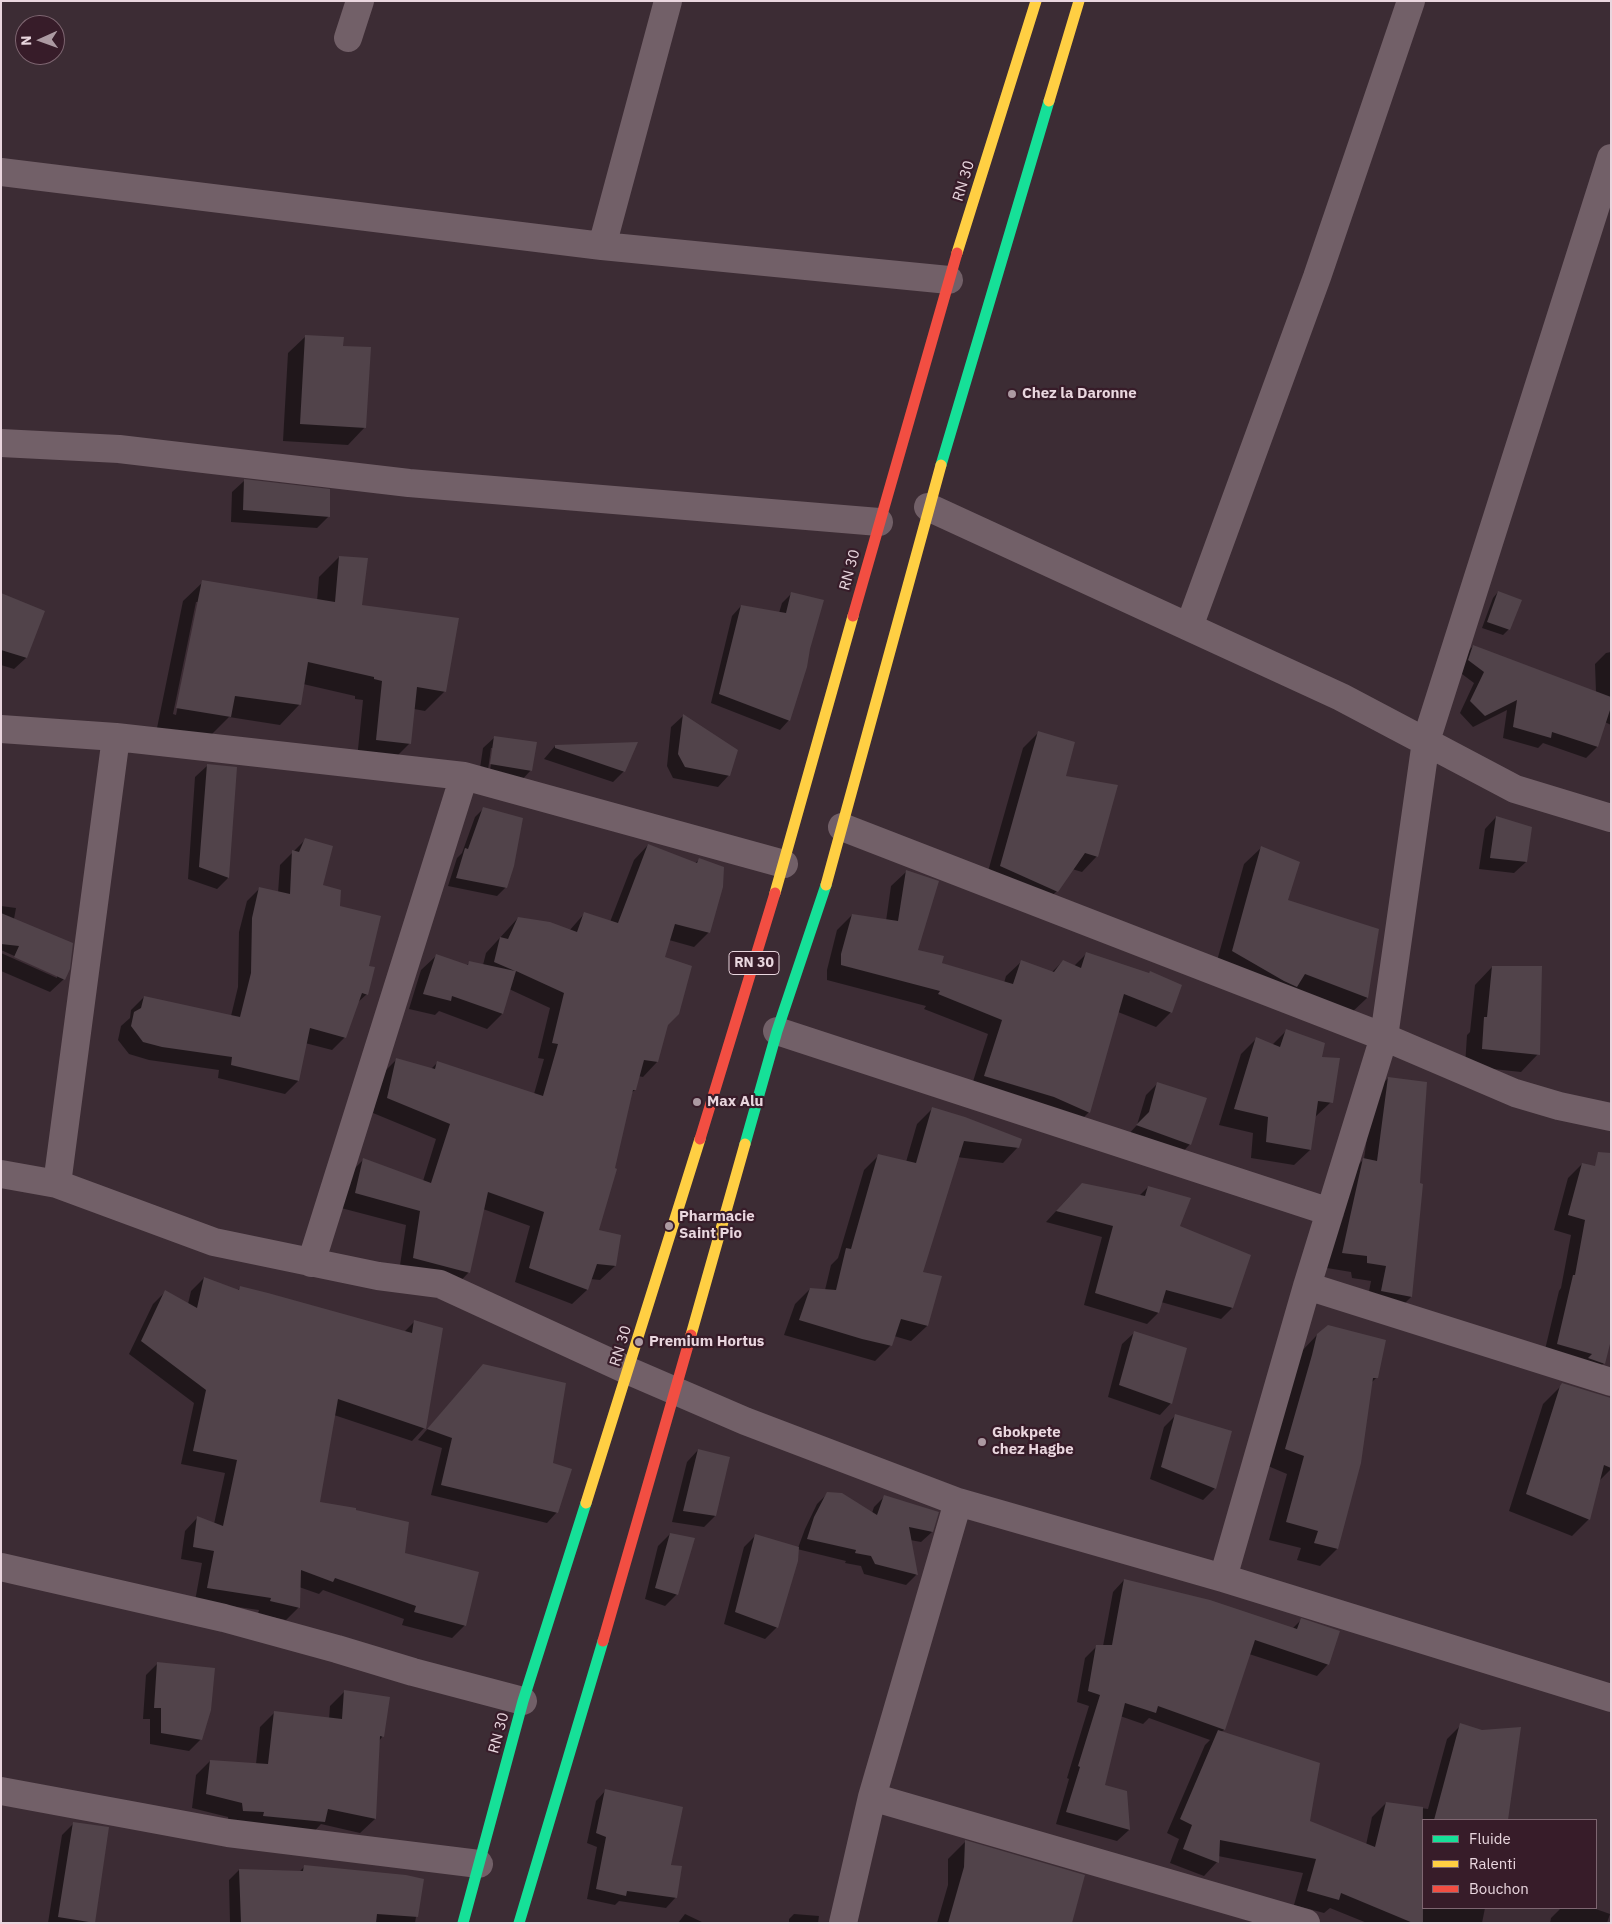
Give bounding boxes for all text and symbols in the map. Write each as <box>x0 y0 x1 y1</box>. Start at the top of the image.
north arrow <box>15 15 65 65</box>
text: N <box>17 35 35 46</box>
street label: RN 30 <box>949 158 979 204</box>
place label: Chez la Daronne <box>1022 385 1137 403</box>
marker: Chez la Daronne <box>1006 388 1018 400</box>
street label: RN 30 <box>836 548 864 592</box>
road number: RN 30 <box>729 951 779 974</box>
place label: Max Alu <box>707 1093 764 1111</box>
marker: Max Alu <box>691 1096 703 1108</box>
place label: Pharmacie Saint Pio <box>679 1208 755 1243</box>
marker: Pharmacie Saint Pio <box>663 1220 675 1232</box>
street label: RN 30 <box>606 1323 636 1369</box>
place label: Premium Hortus <box>649 1333 764 1351</box>
marker: Premium Hortus <box>633 1336 645 1348</box>
place label: Gbokpete chez Hagbe <box>992 1424 1074 1459</box>
marker: Gbokpete chez Hagbe <box>976 1436 988 1448</box>
street label: RN 30 <box>485 1711 513 1755</box>
legend <box>1422 1819 1597 1909</box>
text: Fluide <box>1469 1829 1511 1848</box>
text: Ralenti <box>1469 1854 1516 1873</box>
text: Bouchon <box>1469 1879 1529 1898</box>

